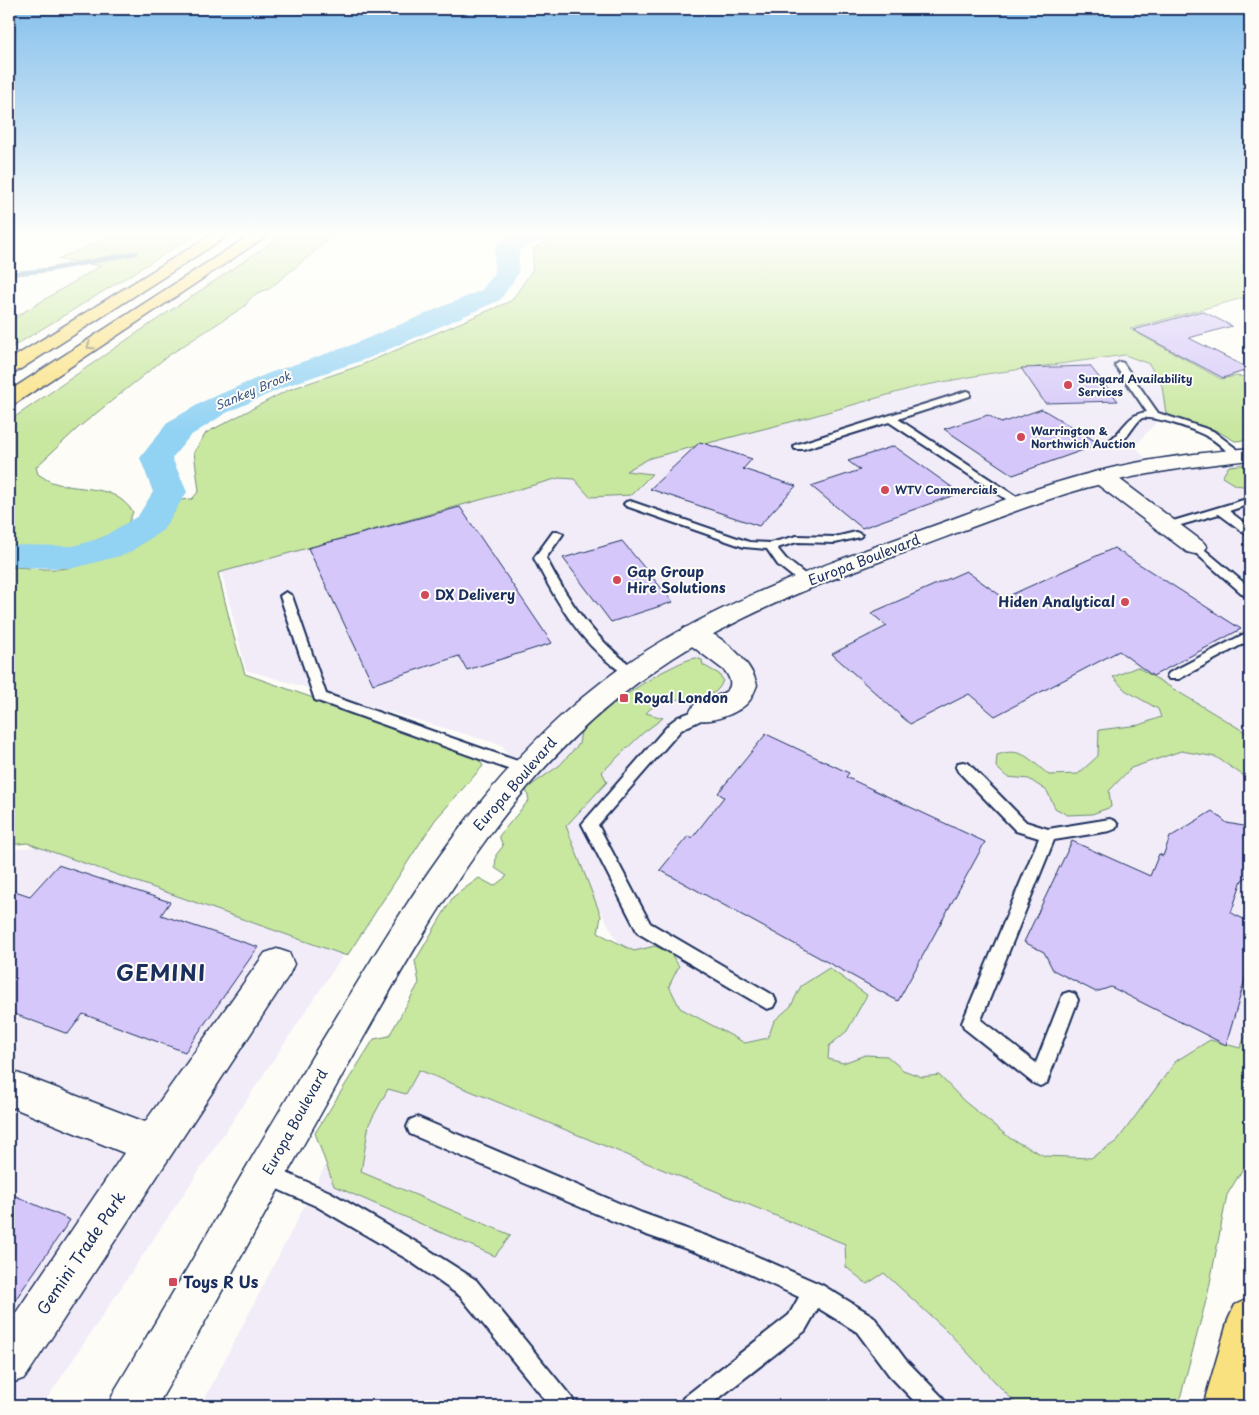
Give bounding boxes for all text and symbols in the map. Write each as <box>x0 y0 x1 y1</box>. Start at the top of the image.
one-way arrow <box>87 339 96 349</box>
water label: Sankey Brook <box>212 366 294 414</box>
place label: Sungard Availability Services <box>1078 370 1192 400</box>
marker: Sungard Availability Services <box>1062 379 1074 391</box>
place label: Warrington & Northwich Auction <box>1031 422 1136 452</box>
marker: Warrington & Northwich Auction <box>1015 431 1027 443</box>
place label: WTV Commercials <box>895 481 998 498</box>
marker: WTV Commercials <box>879 484 891 496</box>
street label: Europa Boulevard <box>805 528 923 590</box>
place label: Gap Group Hire Solutions <box>627 561 726 598</box>
marker: Gap Group Hire Solutions <box>611 574 623 586</box>
place label: DX Delivery <box>435 584 515 605</box>
marker: DX Delivery <box>419 589 431 601</box>
place label: Hiden Analytical <box>998 591 1115 612</box>
marker: Hiden Analytical <box>1119 596 1131 608</box>
place label: Royal London <box>634 687 728 708</box>
marker: Royal London <box>618 692 630 704</box>
street label: Europa Boulevard <box>468 732 562 835</box>
district label: GEMINI <box>116 955 206 988</box>
street label: Europa Boulevard <box>257 1065 333 1178</box>
street label: Gemini Trade Park <box>30 1186 131 1319</box>
place label: Toys R Us <box>183 1269 259 1293</box>
marker: Toys R Us <box>167 1276 179 1288</box>

